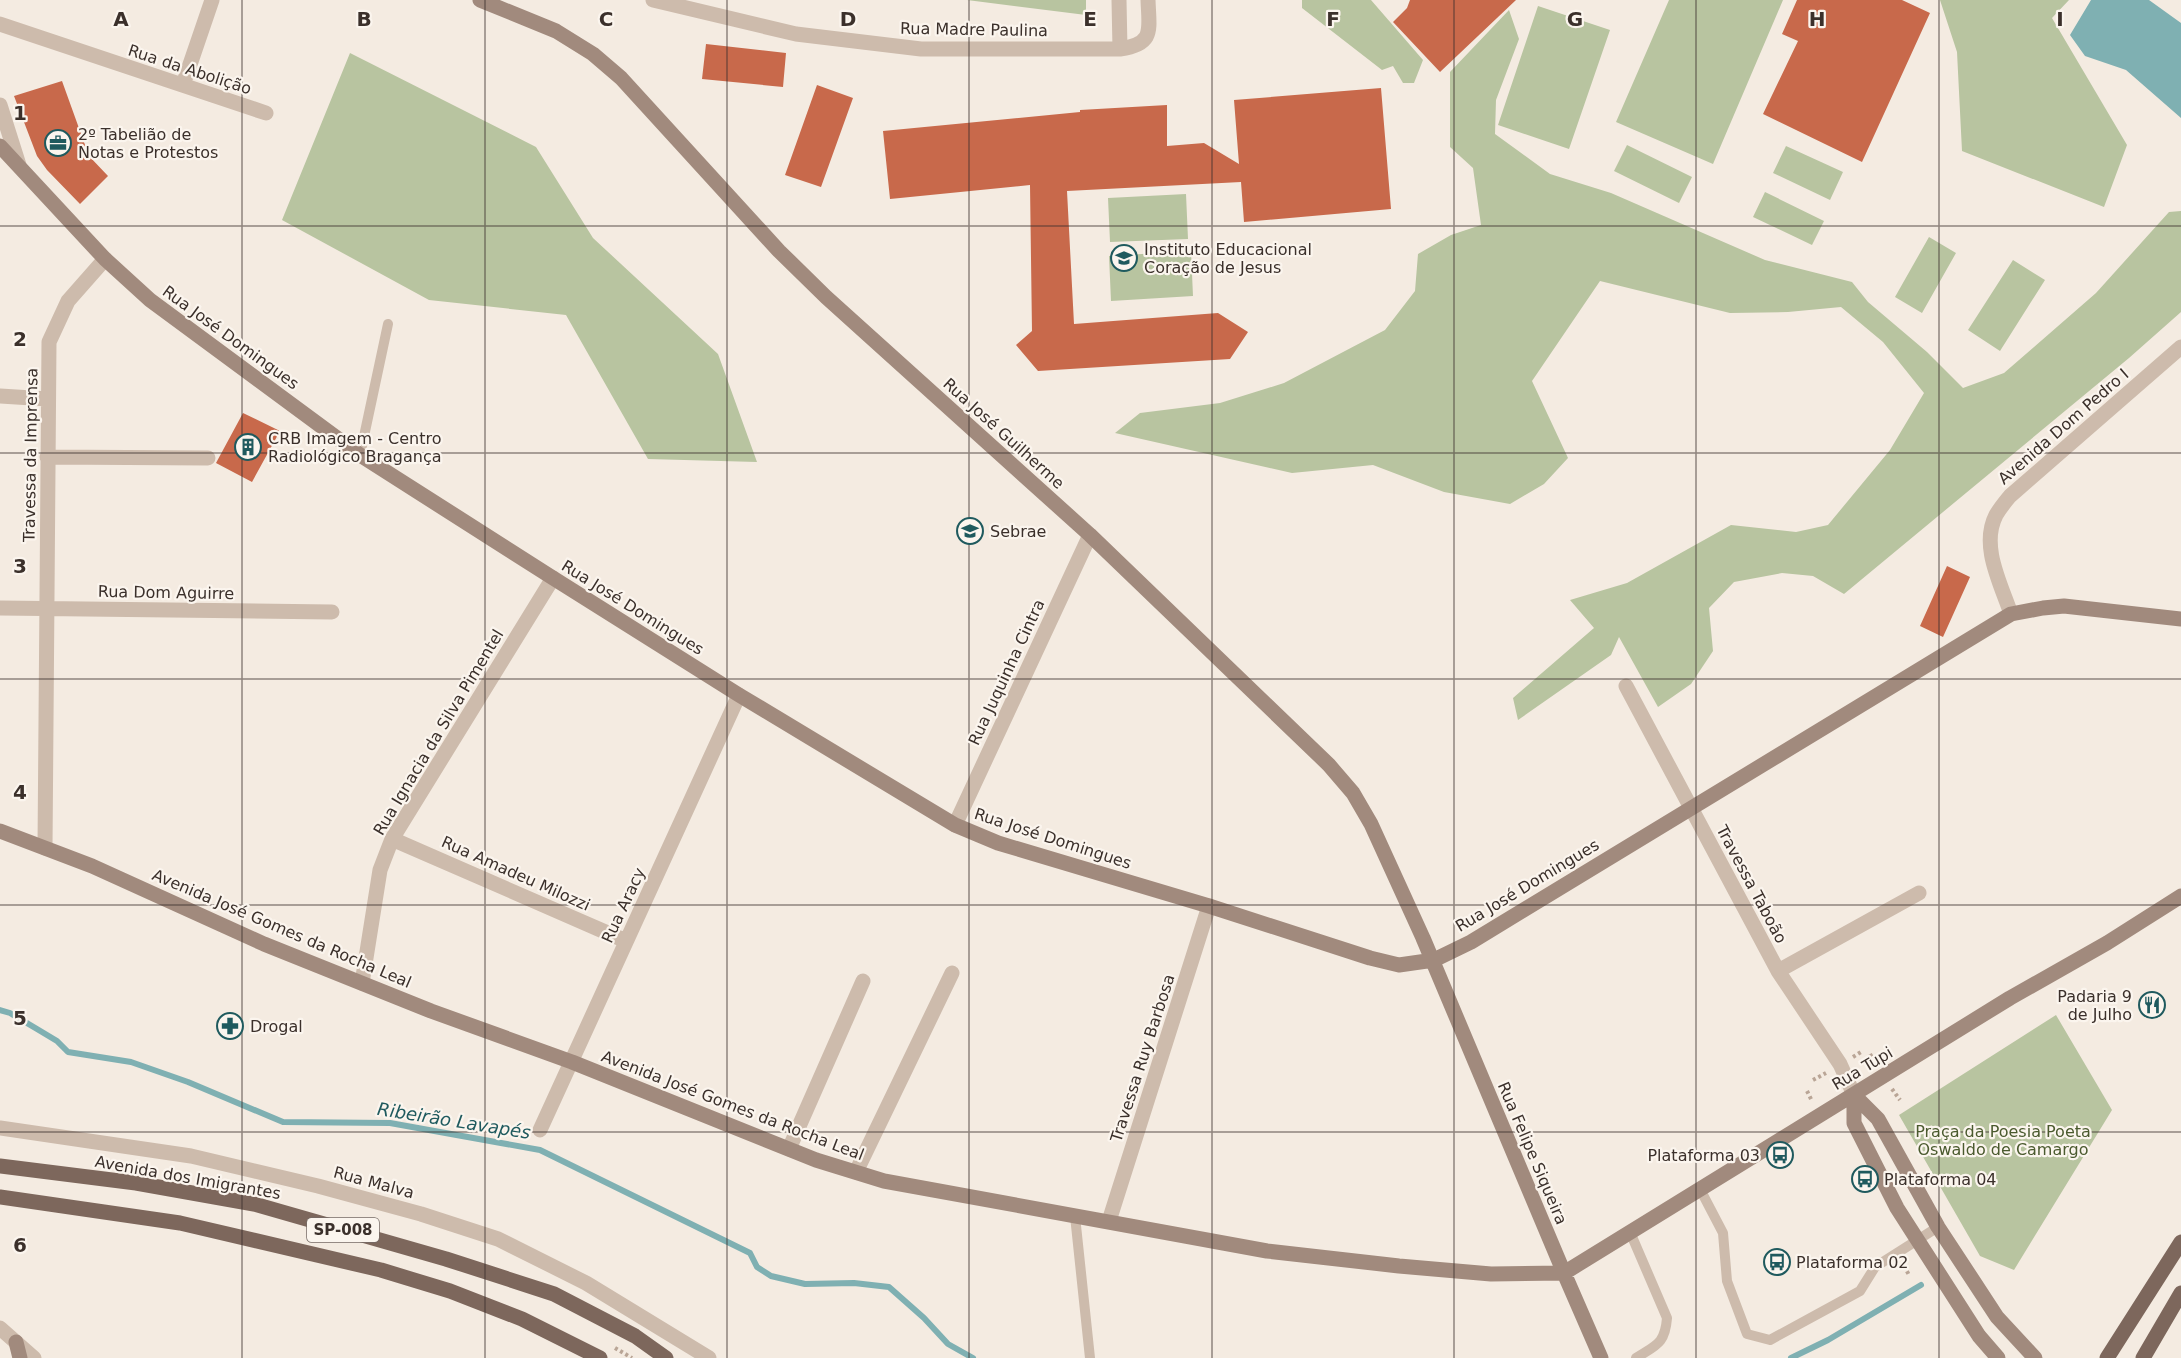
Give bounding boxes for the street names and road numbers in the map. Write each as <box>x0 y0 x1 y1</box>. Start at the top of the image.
street label: Rua Madre Paulina <box>900 19 1048 40</box>
street label: Rua da Abolição <box>126 41 254 98</box>
street label: Rua José Domingues <box>159 282 303 393</box>
street label: Avenida Dom Pedro I <box>1994 365 2132 488</box>
street label: Travessa da Imprensa <box>19 368 42 543</box>
street label: Rua José Guilherme <box>939 374 1068 493</box>
street label: Rua José Domingues <box>558 556 707 659</box>
street label: Rua Dom Aguirre <box>98 582 234 603</box>
street label: Rua Juquinha Cintra <box>964 596 1049 748</box>
street label: Rua Ignacia da Silva Pimentel <box>369 626 508 839</box>
street label: Rua José Domingues <box>972 804 1134 873</box>
street label: Travessa Taboão <box>1712 821 1791 947</box>
street label: Rua Amadeu Milozzi <box>439 832 593 915</box>
street label: Rua José Domingues <box>1452 835 1602 936</box>
street label: Rua Aracy <box>598 864 649 946</box>
street label: Avenida José Gomes da Rocha Leal <box>149 865 414 992</box>
street label: Travessa Ruy Barbosa <box>1106 972 1179 1145</box>
street label: Rua Tupi <box>1828 1043 1896 1094</box>
street label: Avenida José Gomes da Rocha Leal <box>599 1047 867 1164</box>
street label: Rua Felipe Siqueira <box>1494 1079 1571 1227</box>
street label: Avenida dos Imigrantes <box>94 1152 282 1203</box>
street label: Rua Malva <box>331 1163 416 1202</box>
road number: SP-008 <box>307 1218 379 1242</box>

